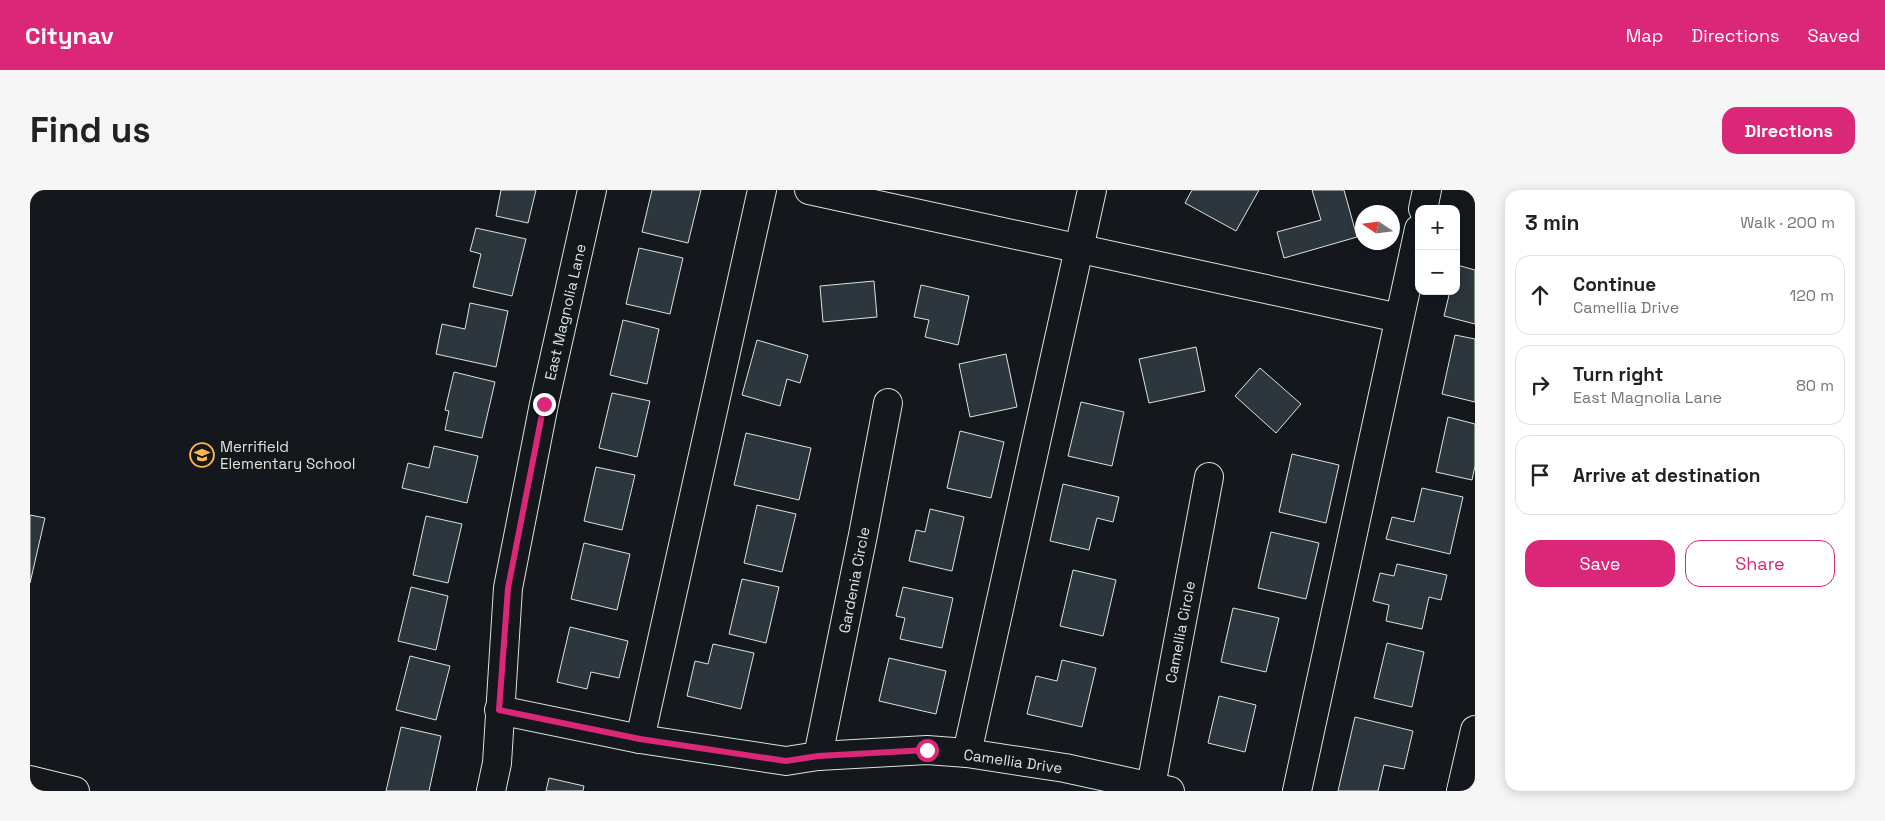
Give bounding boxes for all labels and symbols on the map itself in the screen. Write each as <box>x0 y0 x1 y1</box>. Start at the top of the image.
north arrow <box>1355 205 1400 250</box>
street label: East Magnolia Lane <box>540 242 590 382</box>
route end <box>533 393 556 416</box>
place label: Merrifield Elementary School <box>220 437 356 473</box>
school or university icon: Merrifield Elementary School <box>189 442 215 468</box>
street label: Gardenia Circle <box>834 525 874 635</box>
street label: Camellia Circle <box>1161 579 1199 685</box>
route start <box>916 739 939 762</box>
street label: Camellia Drive <box>962 745 1064 777</box>

